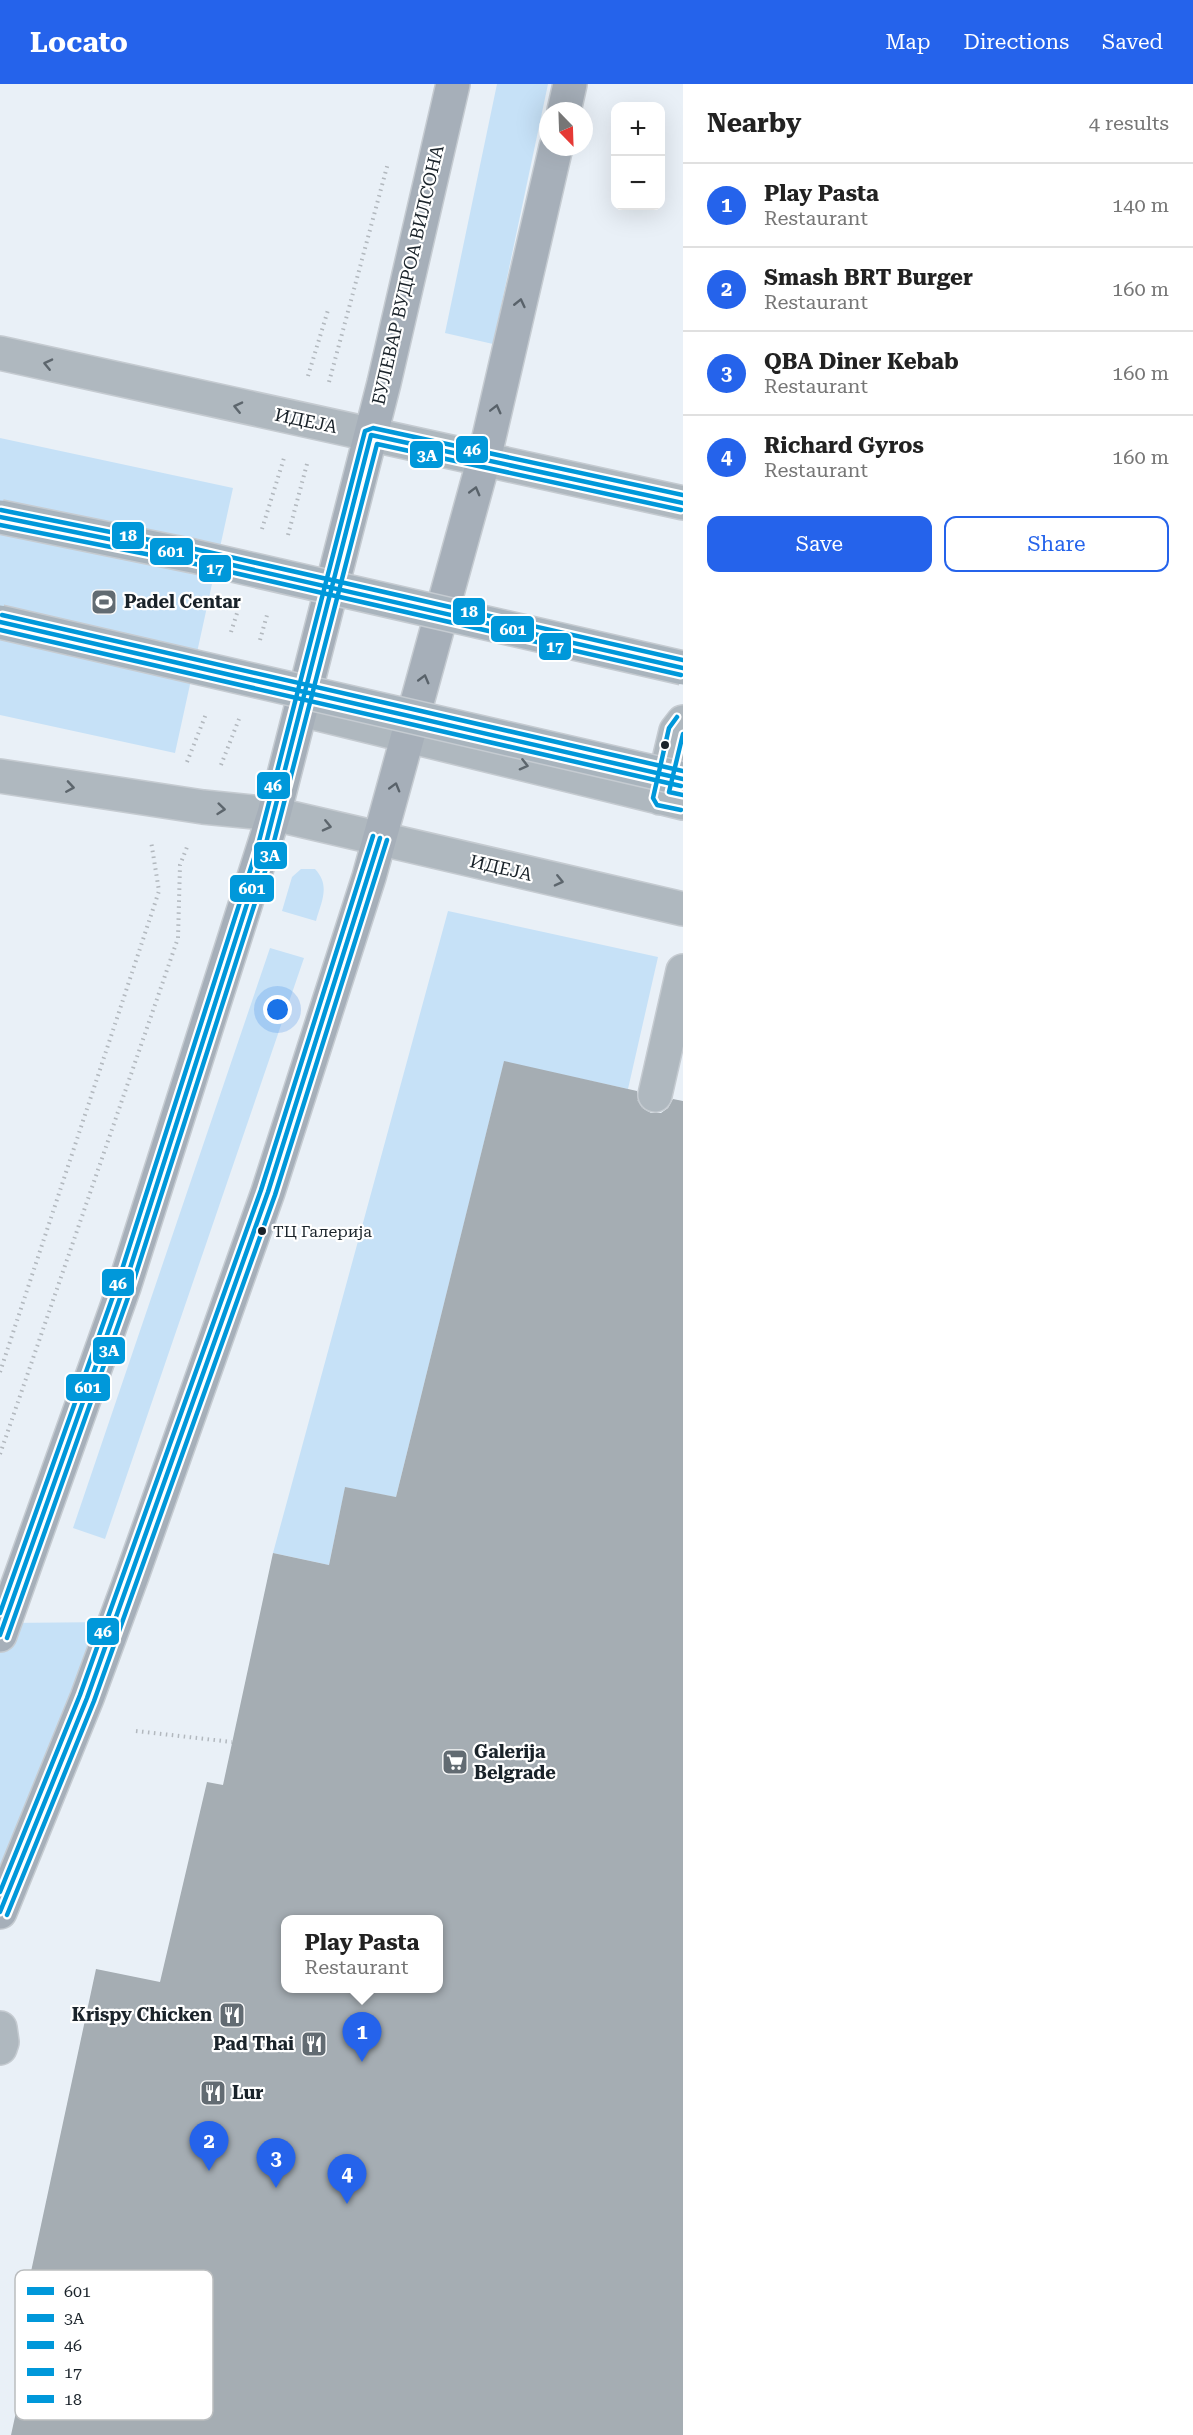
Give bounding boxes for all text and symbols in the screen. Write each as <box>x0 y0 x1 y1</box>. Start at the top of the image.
text: Locato <box>30 26 128 59</box>
text: Map <box>886 30 930 54</box>
text: Directions <box>963 30 1069 54</box>
text: Saved <box>1102 30 1163 54</box>
north arrow <box>539 102 593 156</box>
map controls <box>611 102 665 210</box>
button: + <box>611 102 665 156</box>
text: Nearby <box>707 108 801 138</box>
text: 4 results <box>1089 111 1169 135</box>
street label: БУЛЕВАР ВУДРОА ВИЛСОНА <box>367 143 448 407</box>
button: − <box>611 156 665 210</box>
text: Play Pasta <box>764 181 879 206</box>
text: 1 <box>721 193 732 217</box>
text: 140 m <box>1112 193 1169 217</box>
text: Restaurant <box>764 206 868 230</box>
text: Smash BRT Burger <box>764 265 973 290</box>
text: 2 <box>721 277 732 301</box>
text: 160 m <box>1112 277 1169 301</box>
text: Restaurant <box>764 290 868 314</box>
one-way arrow <box>513 298 526 308</box>
text: QBA Diner Kebab <box>764 349 959 374</box>
one-way arrow <box>43 358 53 371</box>
text: 3 <box>721 361 732 385</box>
text: 160 m <box>1112 361 1169 385</box>
text: Restaurant <box>764 374 868 398</box>
one-way arrow <box>234 401 244 414</box>
street label: ИДЕЈА <box>273 404 340 437</box>
one-way arrow <box>488 405 501 415</box>
text: Richard Gyros <box>764 433 924 458</box>
line badge: 46 <box>455 435 489 464</box>
line badge: 3A <box>409 440 444 469</box>
text: 46 <box>463 440 481 459</box>
text: 4 <box>721 445 732 469</box>
text: 160 m <box>1112 445 1169 469</box>
text: 3A <box>417 446 438 465</box>
text: Restaurant <box>764 458 868 482</box>
one-way arrow <box>468 486 480 497</box>
button: Save <box>707 516 932 572</box>
button: Share <box>944 516 1169 572</box>
line badge: 18 <box>111 521 145 550</box>
text: 18 <box>119 526 137 545</box>
line badge: 601 <box>149 537 194 566</box>
text: 601 <box>158 542 184 561</box>
line badge: 17 <box>198 554 232 583</box>
text: 17 <box>206 559 224 578</box>
sports icon: Padel Centar <box>89 587 119 617</box>
place label: Padel Centar <box>124 591 241 612</box>
line badge: 18 <box>452 597 486 626</box>
text: 18 <box>460 602 478 621</box>
line badge: 601 <box>490 615 535 643</box>
text: 601 <box>500 620 526 639</box>
line badge: 17 <box>538 632 572 661</box>
text: 17 <box>546 637 564 656</box>
one-way arrow <box>417 675 430 685</box>
unlabelled marker <box>659 739 671 751</box>
one-way arrow <box>519 757 529 770</box>
line badge: 46 <box>256 771 291 800</box>
text: 46 <box>264 776 282 795</box>
one-way arrow <box>65 780 75 792</box>
one-way arrow <box>388 782 400 793</box>
one-way arrow <box>216 802 225 815</box>
one-way arrow <box>322 819 332 832</box>
line badge: 3A <box>253 841 288 870</box>
text: 3A <box>260 846 281 865</box>
street label: ИДЕЈА <box>468 850 535 885</box>
line badge: 601 <box>229 874 275 903</box>
one-way arrow <box>554 874 564 887</box>
text: 601 <box>239 879 265 898</box>
your location <box>263 995 292 1024</box>
place label: ТЦ Галерија <box>273 1222 372 1241</box>
marker: ТЦ Галерија <box>256 1225 268 1237</box>
line badge: 46 <box>101 1268 135 1297</box>
text: 46 <box>109 1274 127 1293</box>
line badge: 3A <box>92 1336 126 1365</box>
text: 3A <box>99 1341 120 1360</box>
line badge: 601 <box>65 1373 111 1402</box>
text: 601 <box>75 1378 101 1397</box>
line badge: 46 <box>86 1617 120 1646</box>
text: 46 <box>94 1622 112 1641</box>
place label: Galerija Belgrade <box>474 1741 556 1783</box>
supermarket icon: Galerija Belgrade <box>440 1747 470 1777</box>
popup <box>281 1915 443 1993</box>
text: Play Pasta <box>305 1930 419 1955</box>
text: Restaurant <box>305 1955 408 1979</box>
restaurant icon: Krispy Chicken <box>217 2000 247 2030</box>
place label: Krispy Chicken <box>72 2004 212 2025</box>
pin: 1 <box>342 2012 382 2062</box>
restaurant icon: Pad Thai <box>299 2029 329 2059</box>
place label: Pad Thai <box>213 2033 294 2054</box>
restaurant icon: Lur <box>198 2078 228 2108</box>
place label: Lur <box>232 2082 264 2103</box>
pin: 2 <box>190 2122 228 2171</box>
pin: 3 <box>256 2138 296 2188</box>
pin: 4 <box>328 2154 366 2204</box>
legend <box>15 2270 213 2420</box>
text: 601 <box>64 2282 91 2301</box>
text: 3A <box>64 2309 85 2328</box>
text: 46 <box>64 2336 82 2355</box>
text: 17 <box>64 2363 82 2382</box>
text: 18 <box>64 2390 82 2409</box>

